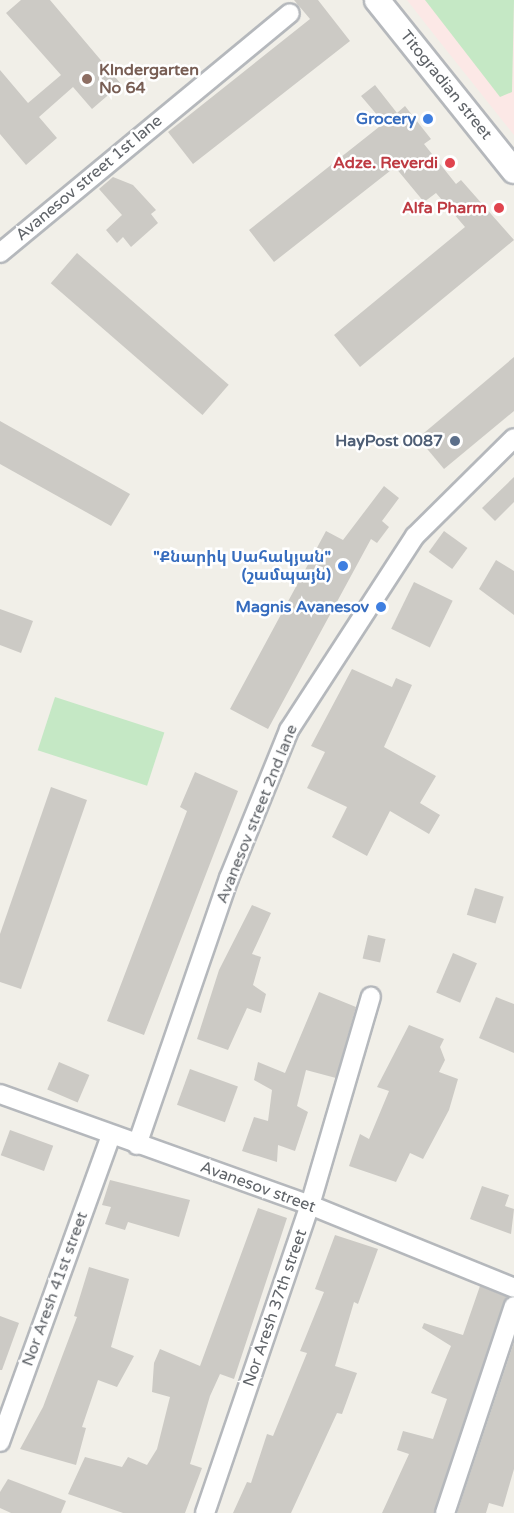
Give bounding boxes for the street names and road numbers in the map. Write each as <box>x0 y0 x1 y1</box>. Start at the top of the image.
street label: Titogradian street <box>396 26 496 144</box>
street label: Avanesov street 1st lane <box>12 111 166 245</box>
street label: Avanesov street 2nd lane <box>212 722 302 906</box>
street label: Avanesov street <box>198 1157 318 1217</box>
street label: Nor Aresh 41st street <box>18 1209 92 1369</box>
street label: Nor Aresh 37th street <box>239 1227 311 1389</box>

